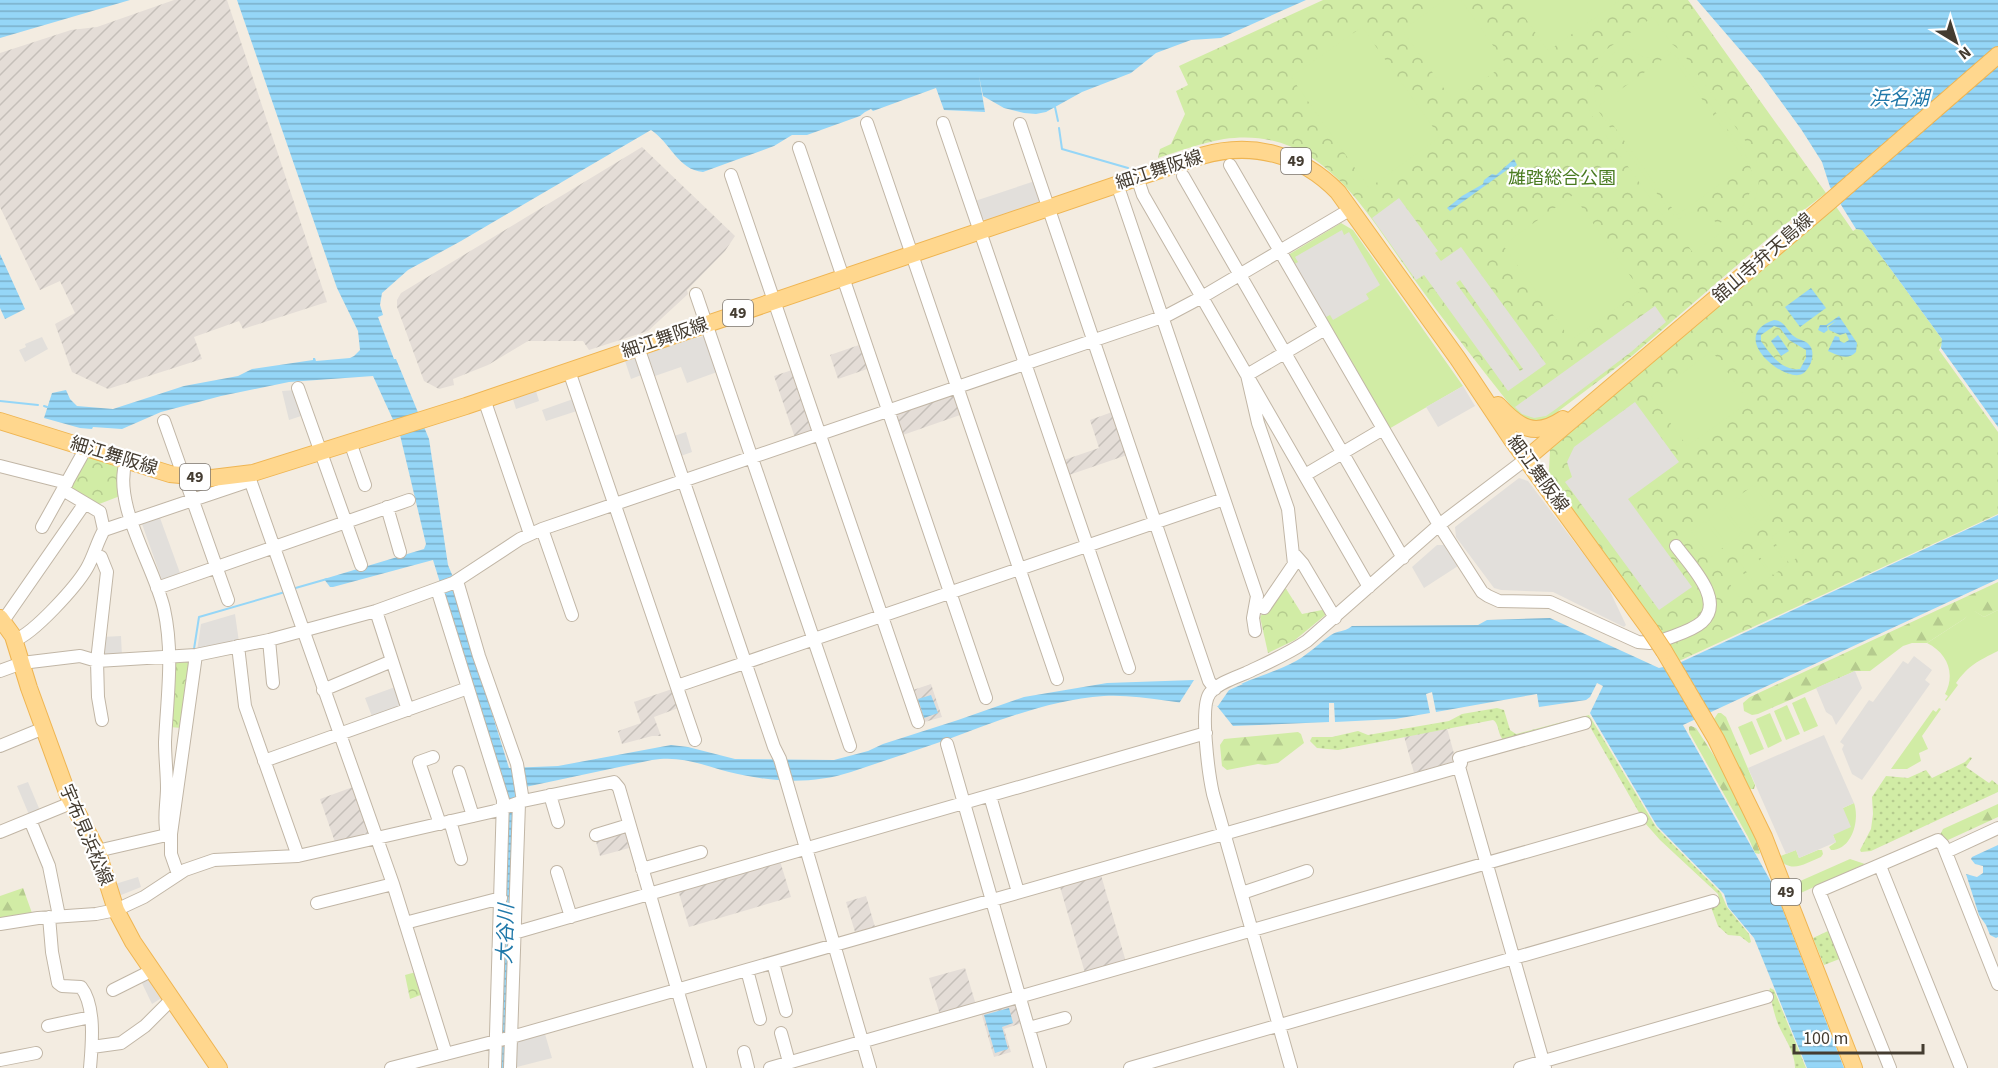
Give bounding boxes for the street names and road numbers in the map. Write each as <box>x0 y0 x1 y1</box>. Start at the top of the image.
street label: 細江舞阪線 <box>1112 144 1206 196</box>
road number: 49 <box>1281 148 1311 174</box>
street label: 舘山寺弁天島線 <box>1707 207 1819 309</box>
road number: 49 <box>723 300 753 326</box>
street label: 細江舞阪線 <box>618 312 712 364</box>
street label: 細江舞阪線 <box>1501 430 1575 518</box>
street label: 細江舞阪線 <box>67 431 161 481</box>
road number: 49 <box>180 464 210 490</box>
street label: 宇布見浜松線 <box>53 780 119 890</box>
road number: 49 <box>1771 879 1801 905</box>

